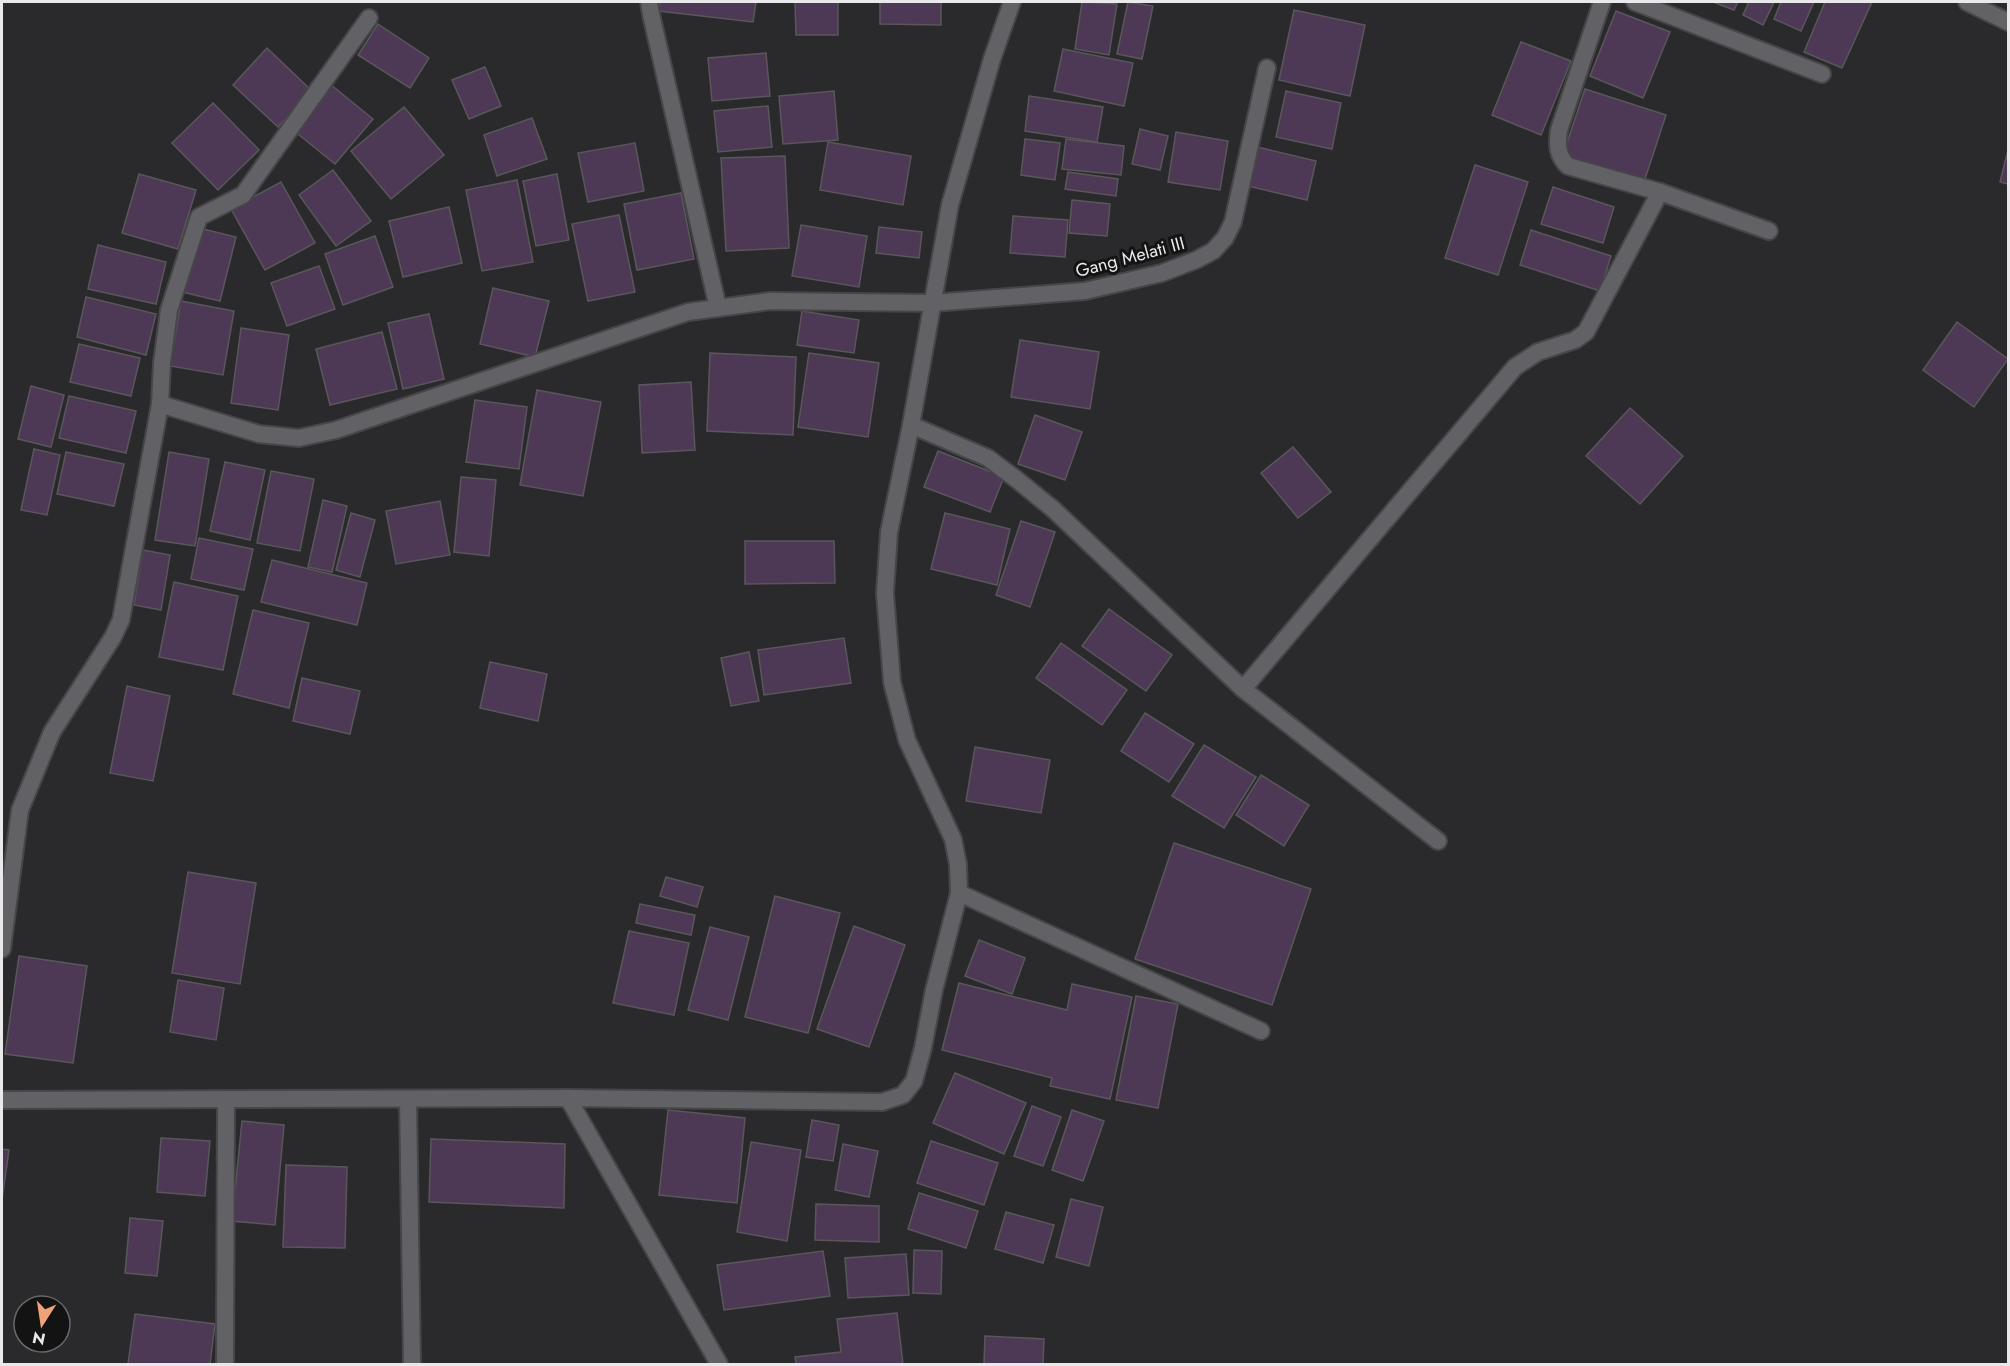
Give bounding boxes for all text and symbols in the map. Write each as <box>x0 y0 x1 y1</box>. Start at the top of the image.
street label: Gang Melati III <box>1073 230 1187 284</box>
north arrow <box>12 1294 72 1354</box>
text: N <box>30 1326 48 1351</box>

